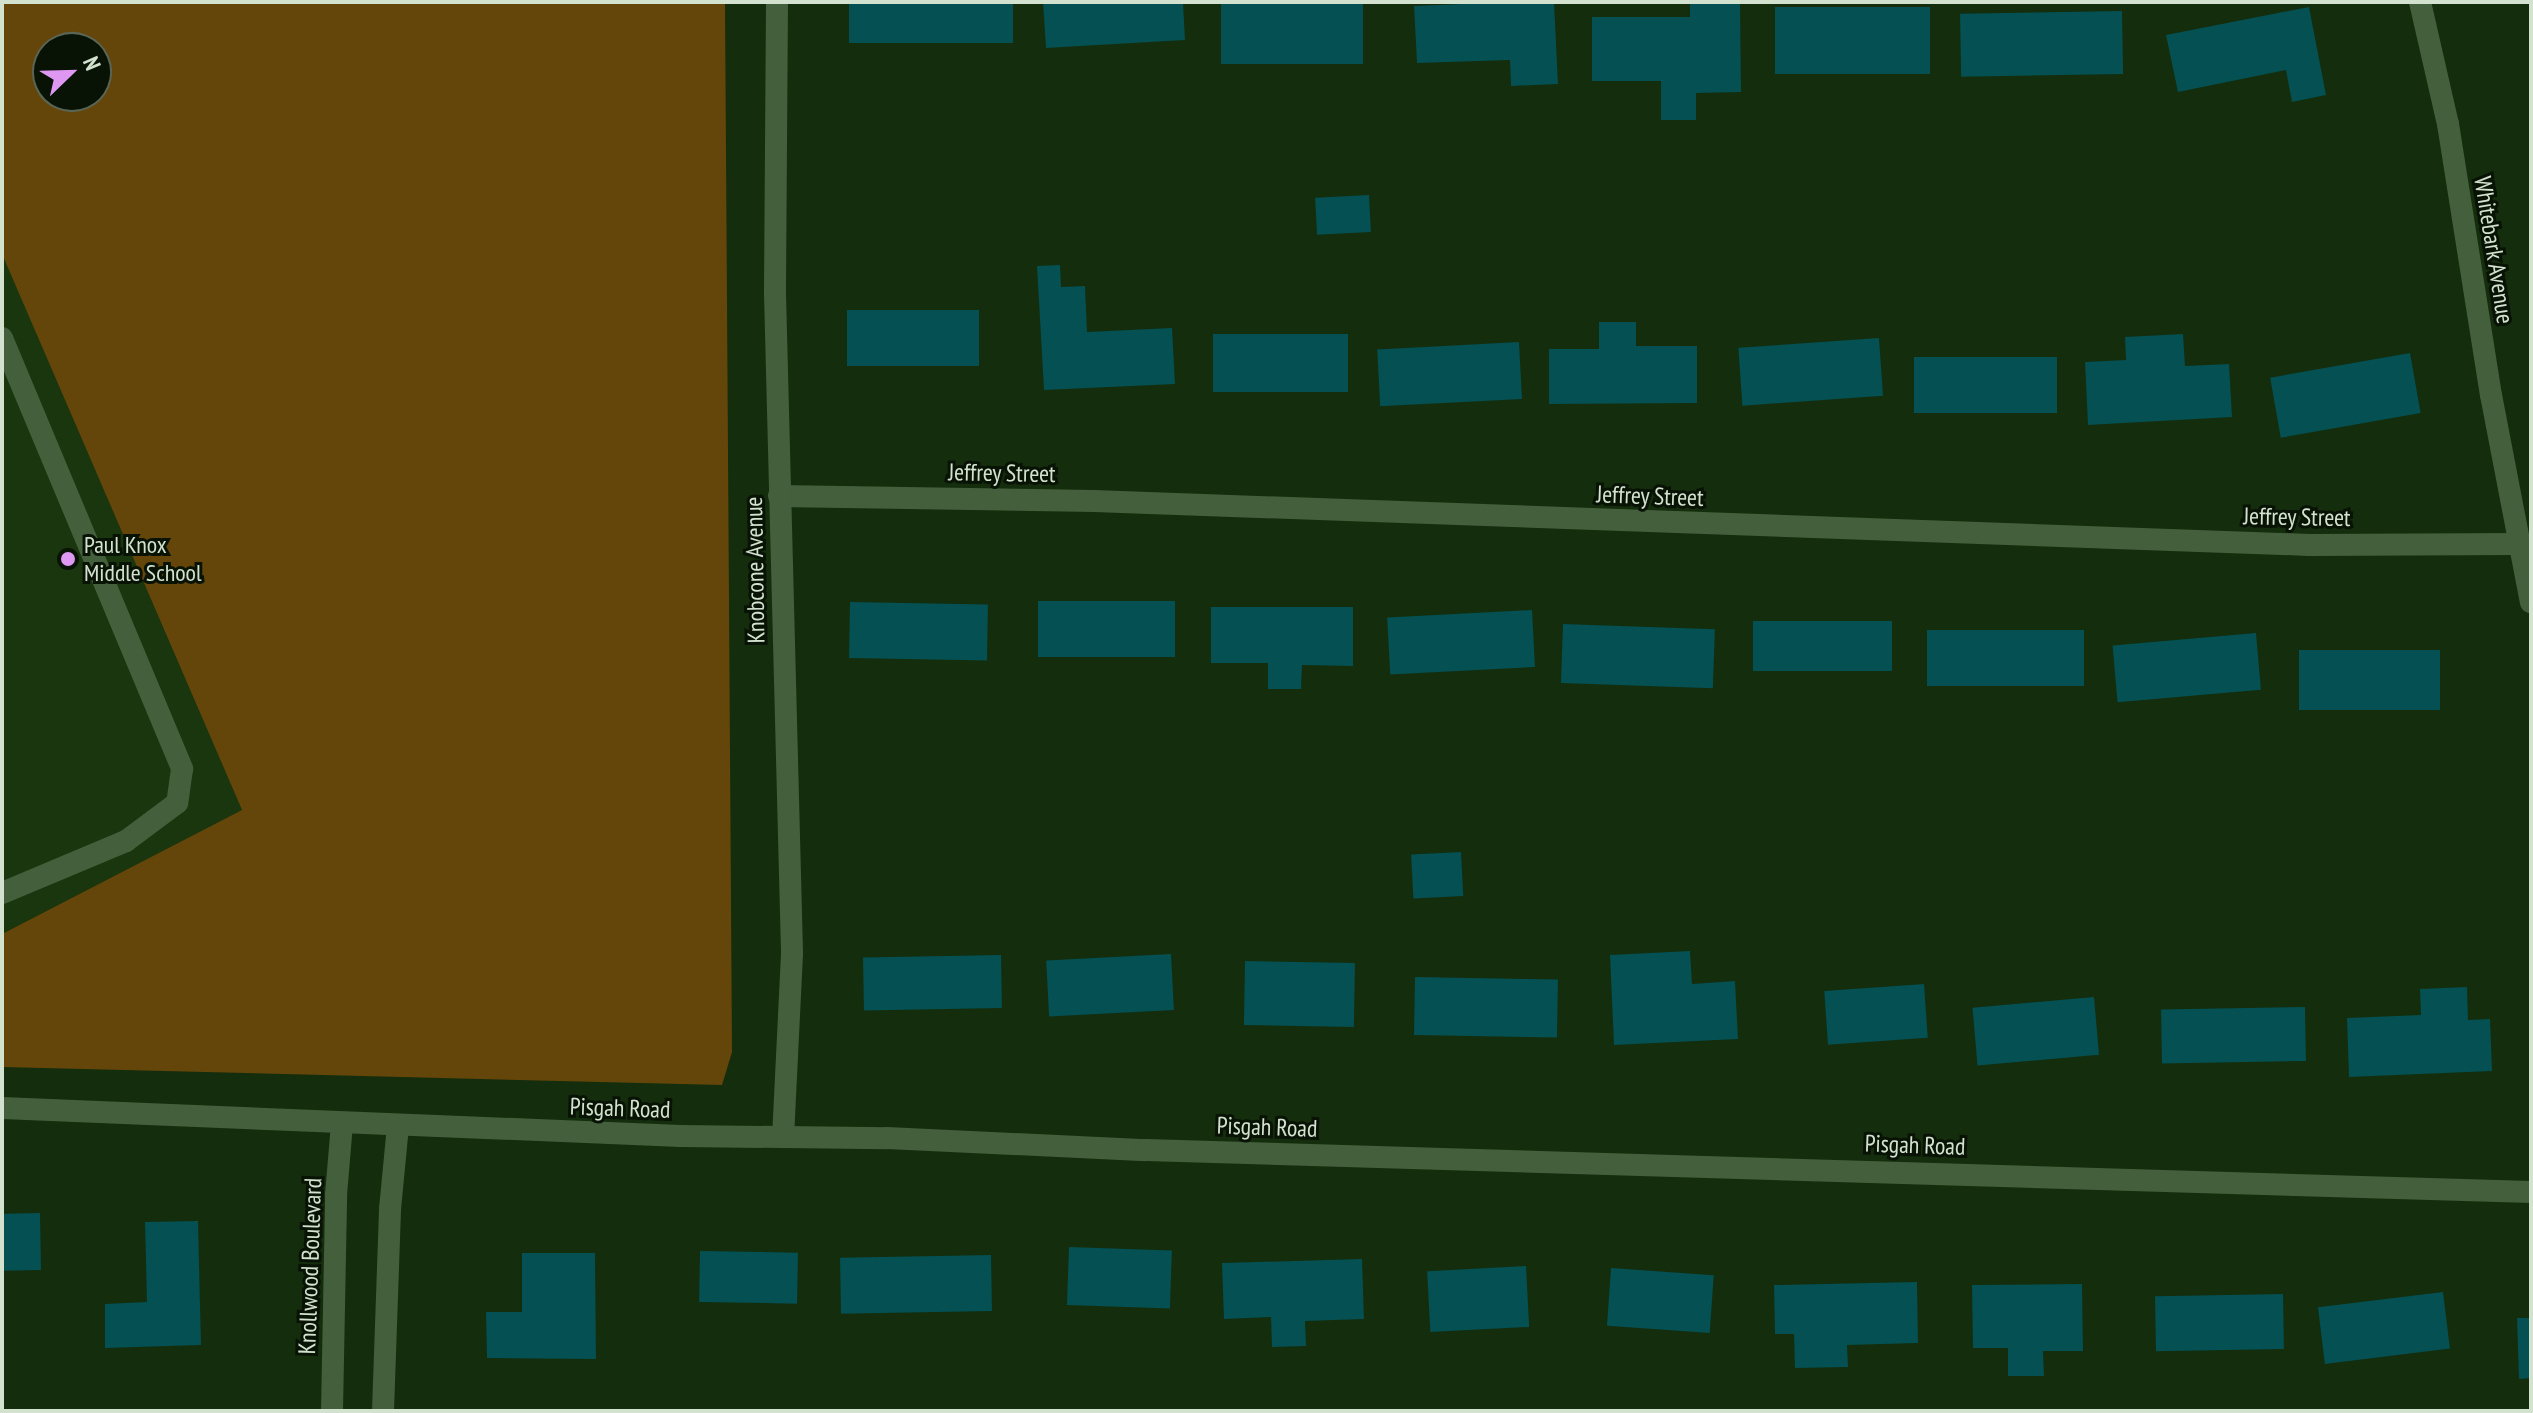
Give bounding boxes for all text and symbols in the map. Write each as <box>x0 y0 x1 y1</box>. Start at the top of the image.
north arrow <box>32 32 112 112</box>
text: N <box>77 52 107 74</box>
street label: Whitebark Avenue <box>2468 174 2520 326</box>
street label: Jeffrey Street <box>948 458 1056 488</box>
street label: Jeffrey Street <box>1596 480 1704 512</box>
street label: Knobcone Avenue <box>739 496 771 644</box>
street label: Jeffrey Street <box>2243 502 2351 532</box>
place label: Paul Knox Middle School <box>84 531 202 587</box>
marker: Paul Knox Middle School <box>59 550 77 568</box>
street label: Pisgah Road <box>569 1092 671 1124</box>
street label: Pisgah Road <box>1216 1111 1318 1143</box>
street label: Pisgah Road <box>1864 1129 1966 1161</box>
street label: Knollwood Boulevard <box>293 1177 327 1355</box>

